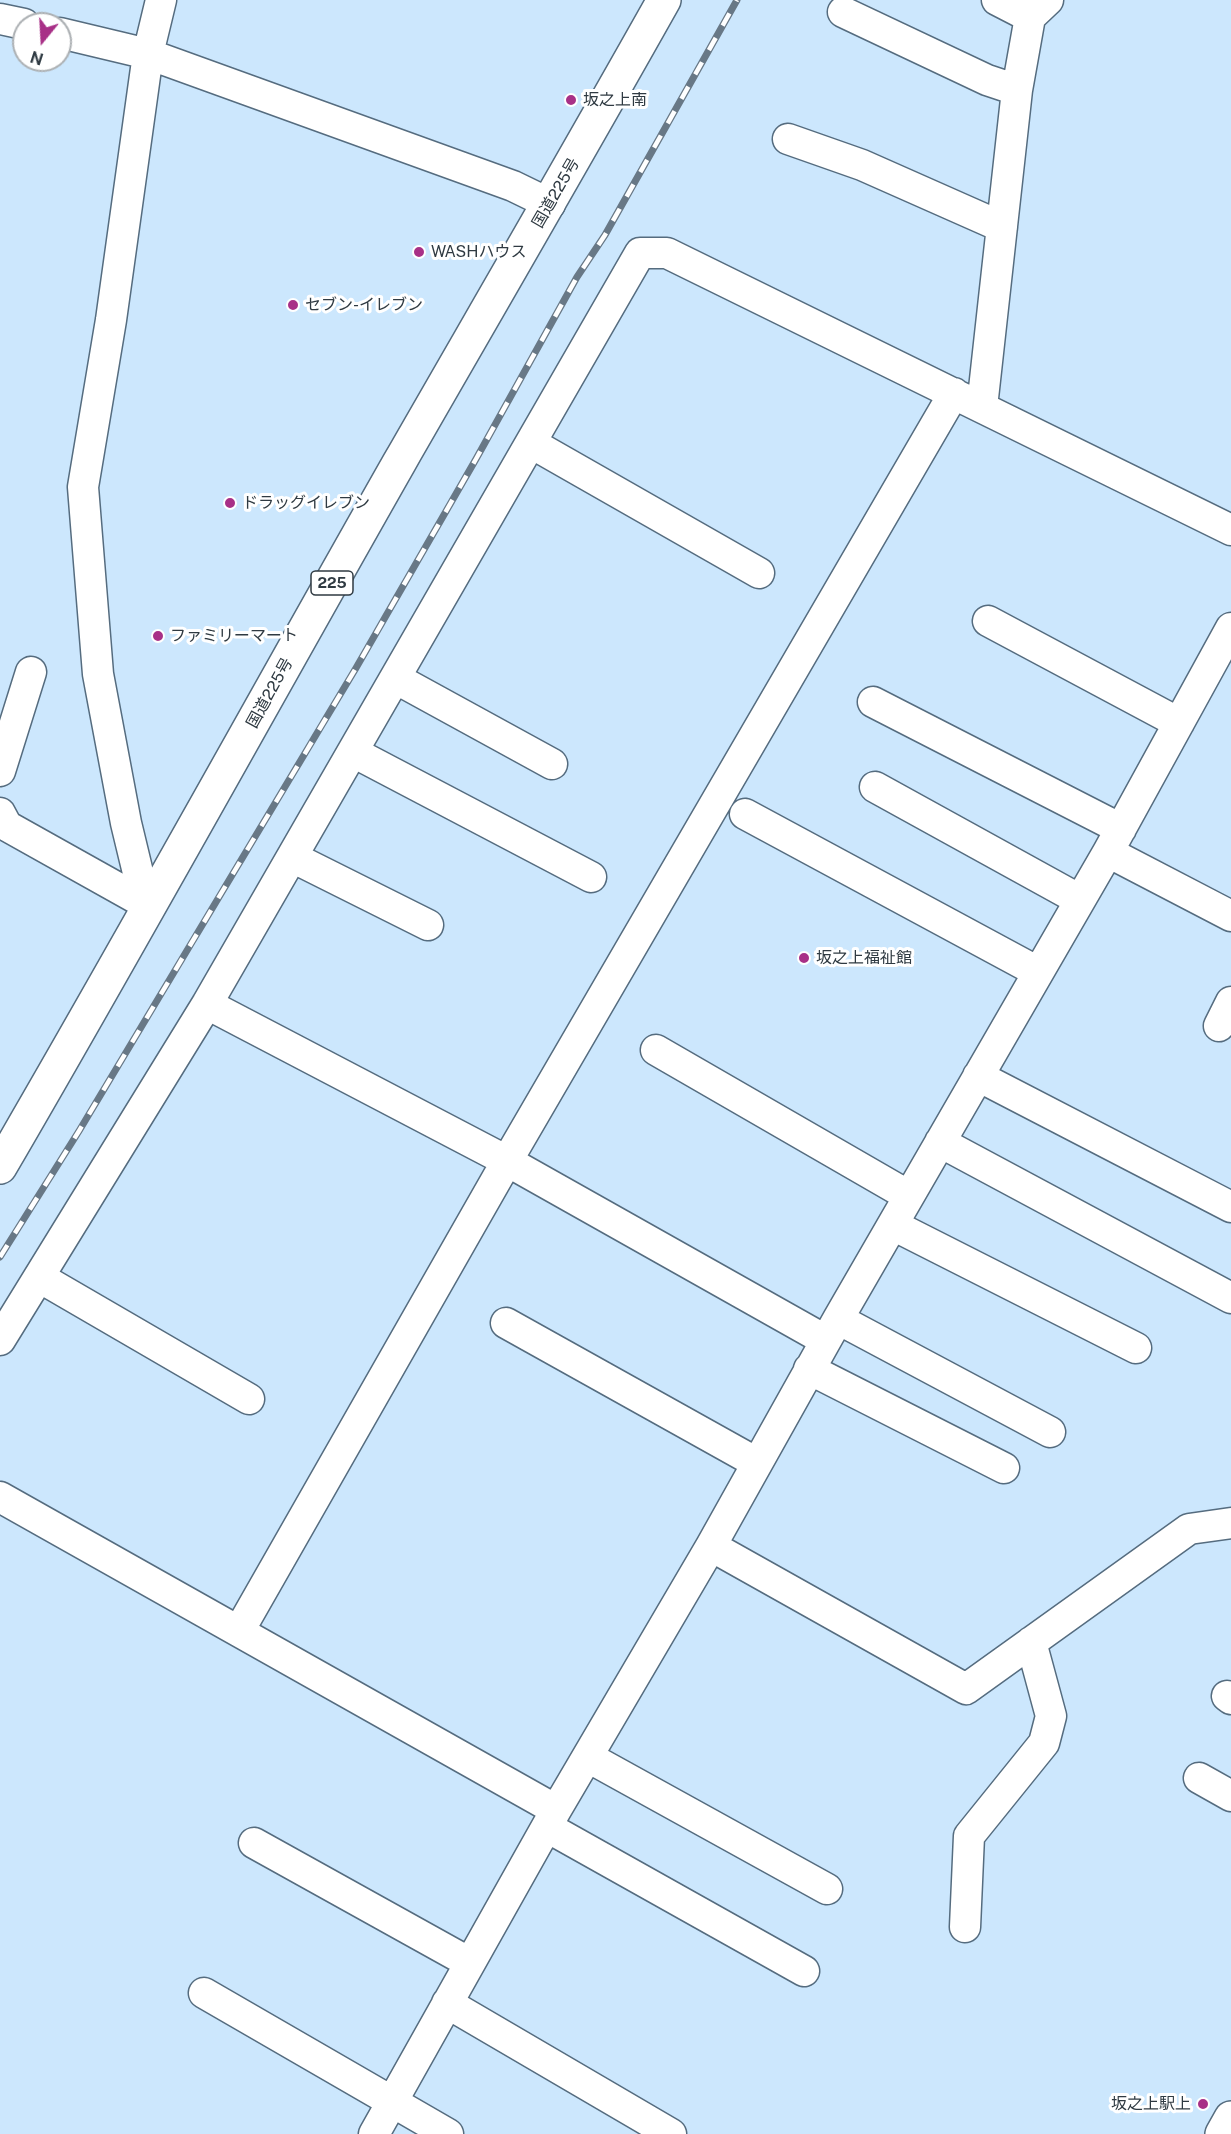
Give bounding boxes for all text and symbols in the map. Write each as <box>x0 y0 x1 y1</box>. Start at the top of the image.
north arrow <box>12 12 72 72</box>
text: N <box>28 47 46 69</box>
place label: 坂之上南 <box>583 90 647 110</box>
marker: 坂之上南 <box>564 93 578 107</box>
street label: 国道225号 <box>528 155 584 231</box>
place label: WASHハウス <box>431 242 526 262</box>
marker: WASHハウス <box>412 245 426 259</box>
place label: セブン-イレブン <box>305 295 423 315</box>
marker: セブン-イレブン <box>286 298 300 312</box>
place label: ドラッグイレブン <box>242 493 370 513</box>
marker: ドラッグイレブン <box>223 496 237 510</box>
road number: 225 <box>311 571 353 595</box>
place label: ファミリーマート <box>170 626 298 646</box>
marker: ファミリーマート <box>151 629 165 643</box>
street label: 国道225号 <box>243 655 297 731</box>
place label: 坂之上福祉館 <box>816 948 912 968</box>
marker: 坂之上福祉館 <box>797 951 811 965</box>
place label: 坂之上駅上 <box>1111 2094 1191 2114</box>
marker: 坂之上駅上 <box>1196 2097 1210 2111</box>

